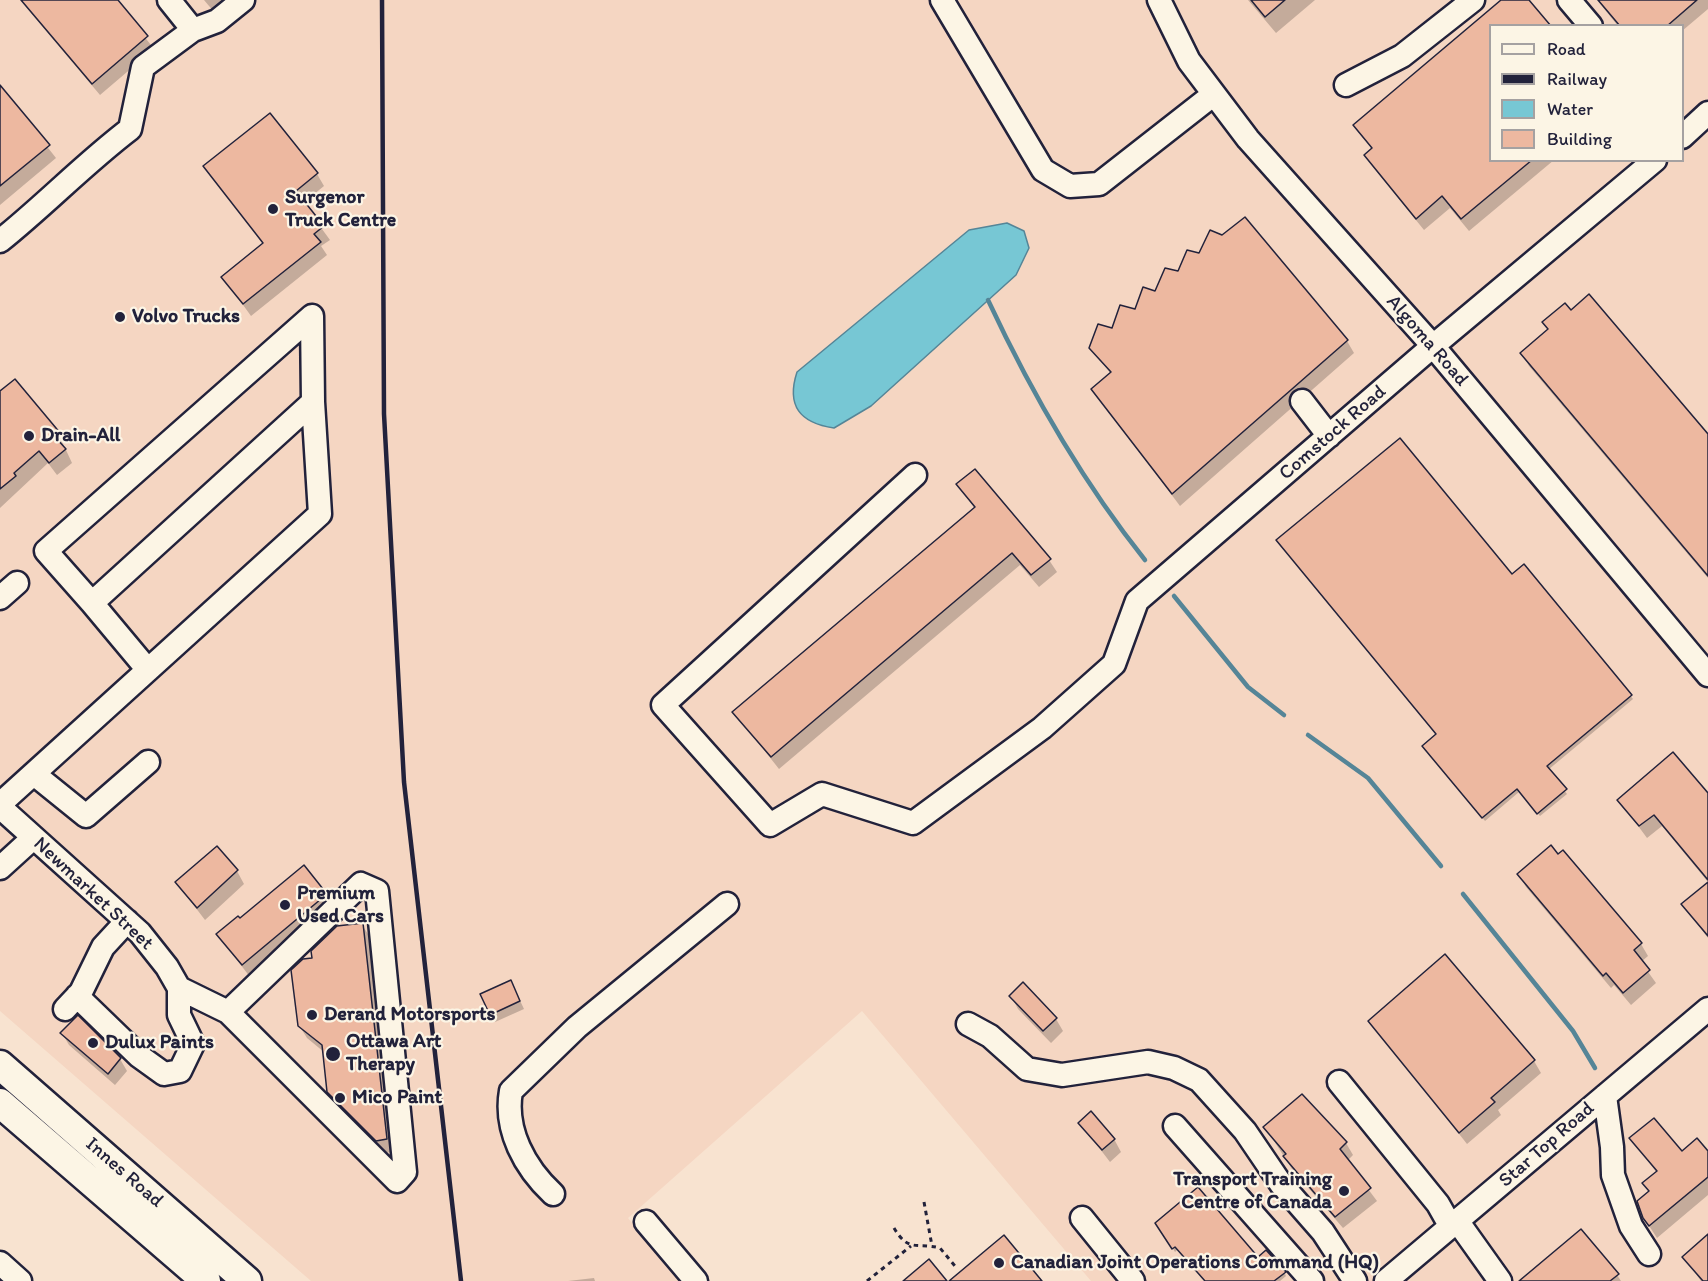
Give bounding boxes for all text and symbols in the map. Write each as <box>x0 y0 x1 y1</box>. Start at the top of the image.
legend <box>1489 24 1684 162</box>
text: Road <box>1547 38 1586 60</box>
text: Railway <box>1547 68 1607 90</box>
text: Water <box>1547 98 1593 120</box>
text: Building <box>1547 128 1612 150</box>
place label: Surgenor Truck Centre <box>285 186 396 233</box>
marker: Surgenor Truck Centre <box>266 202 280 216</box>
street label: Algoma Road <box>1381 290 1473 392</box>
place label: Volvo Trucks <box>132 305 240 329</box>
marker: Volvo Trucks <box>113 310 127 324</box>
street label: Comstock Road <box>1275 380 1391 486</box>
place label: Drain-All <box>41 424 121 448</box>
marker: Drain-All <box>22 429 36 443</box>
street label: Newmarket Street <box>28 832 158 956</box>
place label: Premium Used Cars <box>297 882 384 929</box>
marker: Premium Used Cars <box>278 898 292 912</box>
place label: Derand Motorsports <box>324 1003 495 1027</box>
marker: Derand Motorsports <box>305 1008 319 1022</box>
place label: Ottawa Art Therapy <box>346 1030 441 1077</box>
place label: Dulux Paints <box>105 1031 214 1055</box>
marker: Dulux Paints <box>86 1036 100 1050</box>
marker: Ottawa Art Therapy <box>324 1045 342 1063</box>
place label: Mico Paint <box>352 1086 442 1110</box>
marker: Mico Paint <box>333 1091 347 1105</box>
street label: Star Top Road <box>1494 1097 1600 1193</box>
street label: Innes Road <box>80 1133 168 1213</box>
place label: Transport Training Centre of Canada <box>1173 1168 1332 1215</box>
marker: Transport Training Centre of Canada <box>1337 1184 1351 1198</box>
place label: Canadian Joint Operations Command (HQ) <box>1011 1251 1379 1275</box>
marker: Canadian Joint Operations Command (HQ) <box>992 1256 1006 1270</box>

